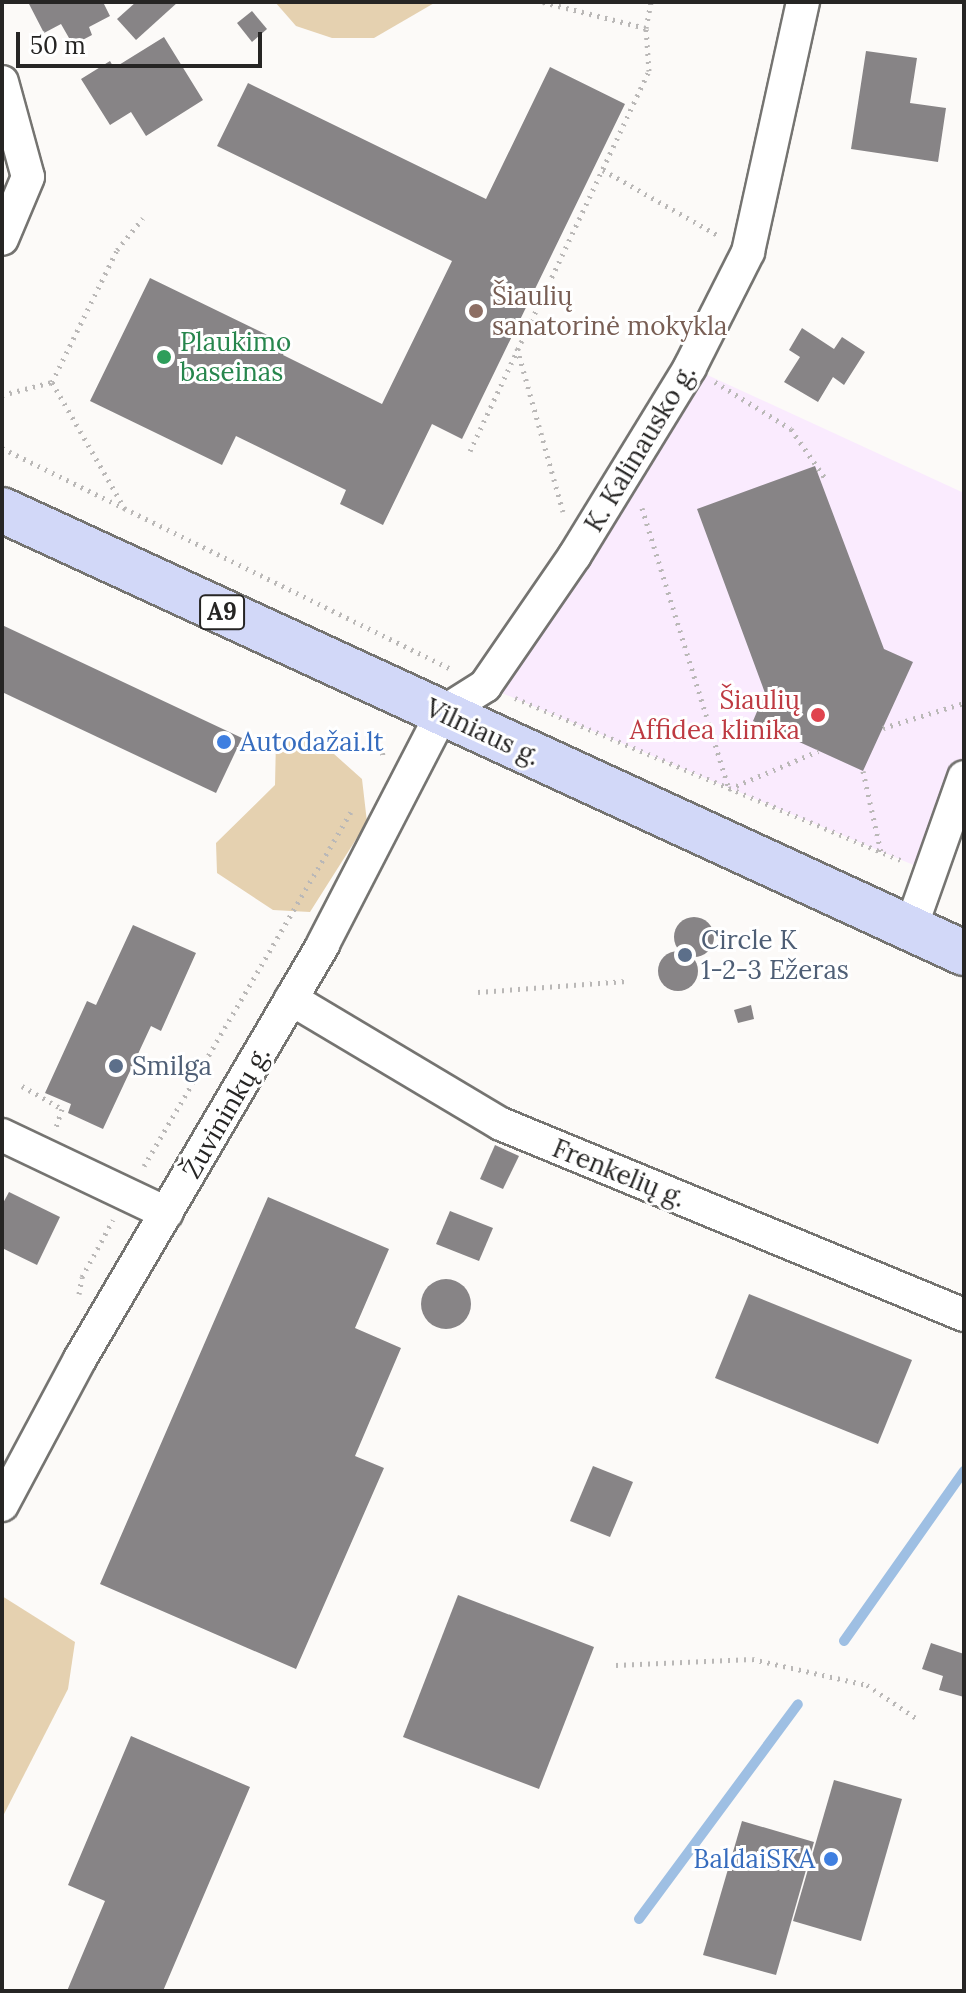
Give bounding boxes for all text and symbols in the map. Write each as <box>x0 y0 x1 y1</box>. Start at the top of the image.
scale bar <box>20 16 266 66</box>
text: 50 m <box>30 30 86 61</box>
place label: Šiaulių sanatorinė mokykla <box>492 280 727 342</box>
marker: Šiaulių sanatorinė mokykla <box>467 302 485 320</box>
place label: Plaukimo baseinas <box>180 326 291 388</box>
marker: Plaukimo baseinas <box>155 348 173 366</box>
street label: K. Kalinausko g. <box>578 359 702 537</box>
road number: A9 <box>198 592 246 632</box>
place label: Šiaulių Affidea klinika <box>630 684 800 746</box>
street label: Vilniaus g. <box>421 692 545 772</box>
marker: Šiaulių Affidea klinika <box>807 704 829 726</box>
place label: Autodažai.lt <box>240 726 384 758</box>
marker: Autodažai.lt <box>215 733 233 751</box>
place label: Circle K 1-2-3 Ežeras <box>701 924 849 986</box>
marker: Circle K 1-2-3 Ežeras <box>676 946 694 964</box>
street label: Žuvininkų g. <box>176 1040 276 1184</box>
place label: Smilga <box>132 1050 212 1082</box>
marker: Smilga <box>107 1057 125 1075</box>
street label: Frenkelių g. <box>548 1132 690 1214</box>
place label: BaldaiSKA <box>693 1843 815 1875</box>
marker: BaldaiSKA <box>822 1850 840 1868</box>

